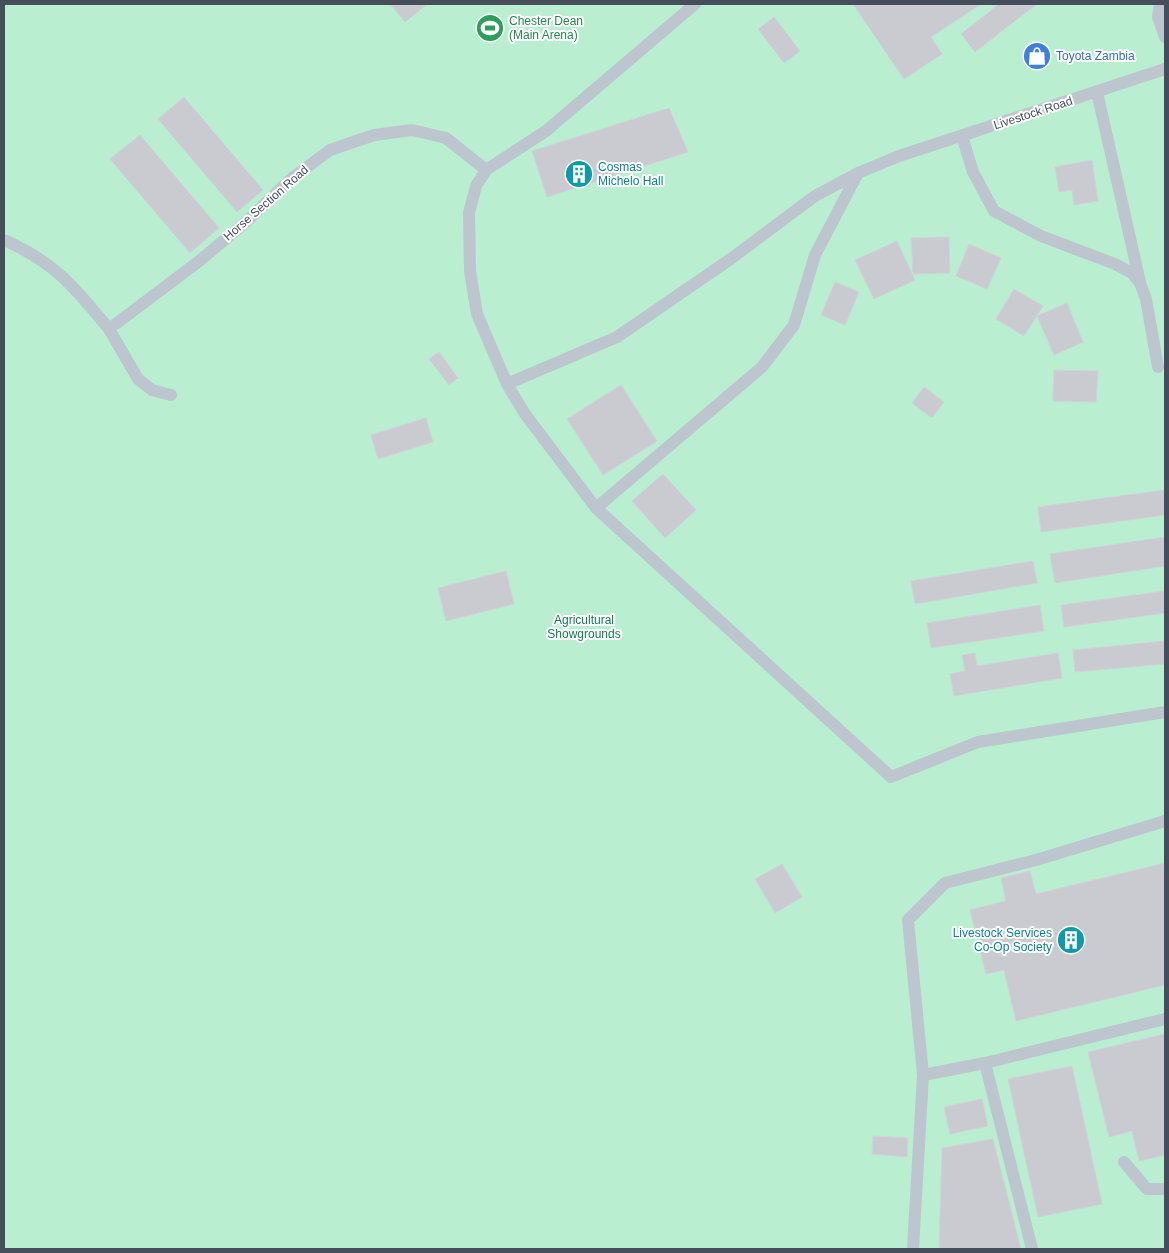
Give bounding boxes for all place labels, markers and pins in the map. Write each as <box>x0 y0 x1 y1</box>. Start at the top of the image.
sports icon: Chester Dean (Main Arena) <box>475 13 505 43</box>
place label: Chester Dean (Main Arena) <box>509 14 583 42</box>
shop icon: Toyota Zambia <box>1022 41 1052 71</box>
place label: Toyota Zambia <box>1056 49 1135 63</box>
building icon: Cosmas Michelo Hall <box>564 159 594 189</box>
place label: Cosmas Michelo Hall <box>598 160 663 188</box>
building icon: Livestock Services Co-Op Society <box>1056 925 1086 955</box>
place label: Livestock Services Co-Op Society <box>953 926 1052 954</box>

